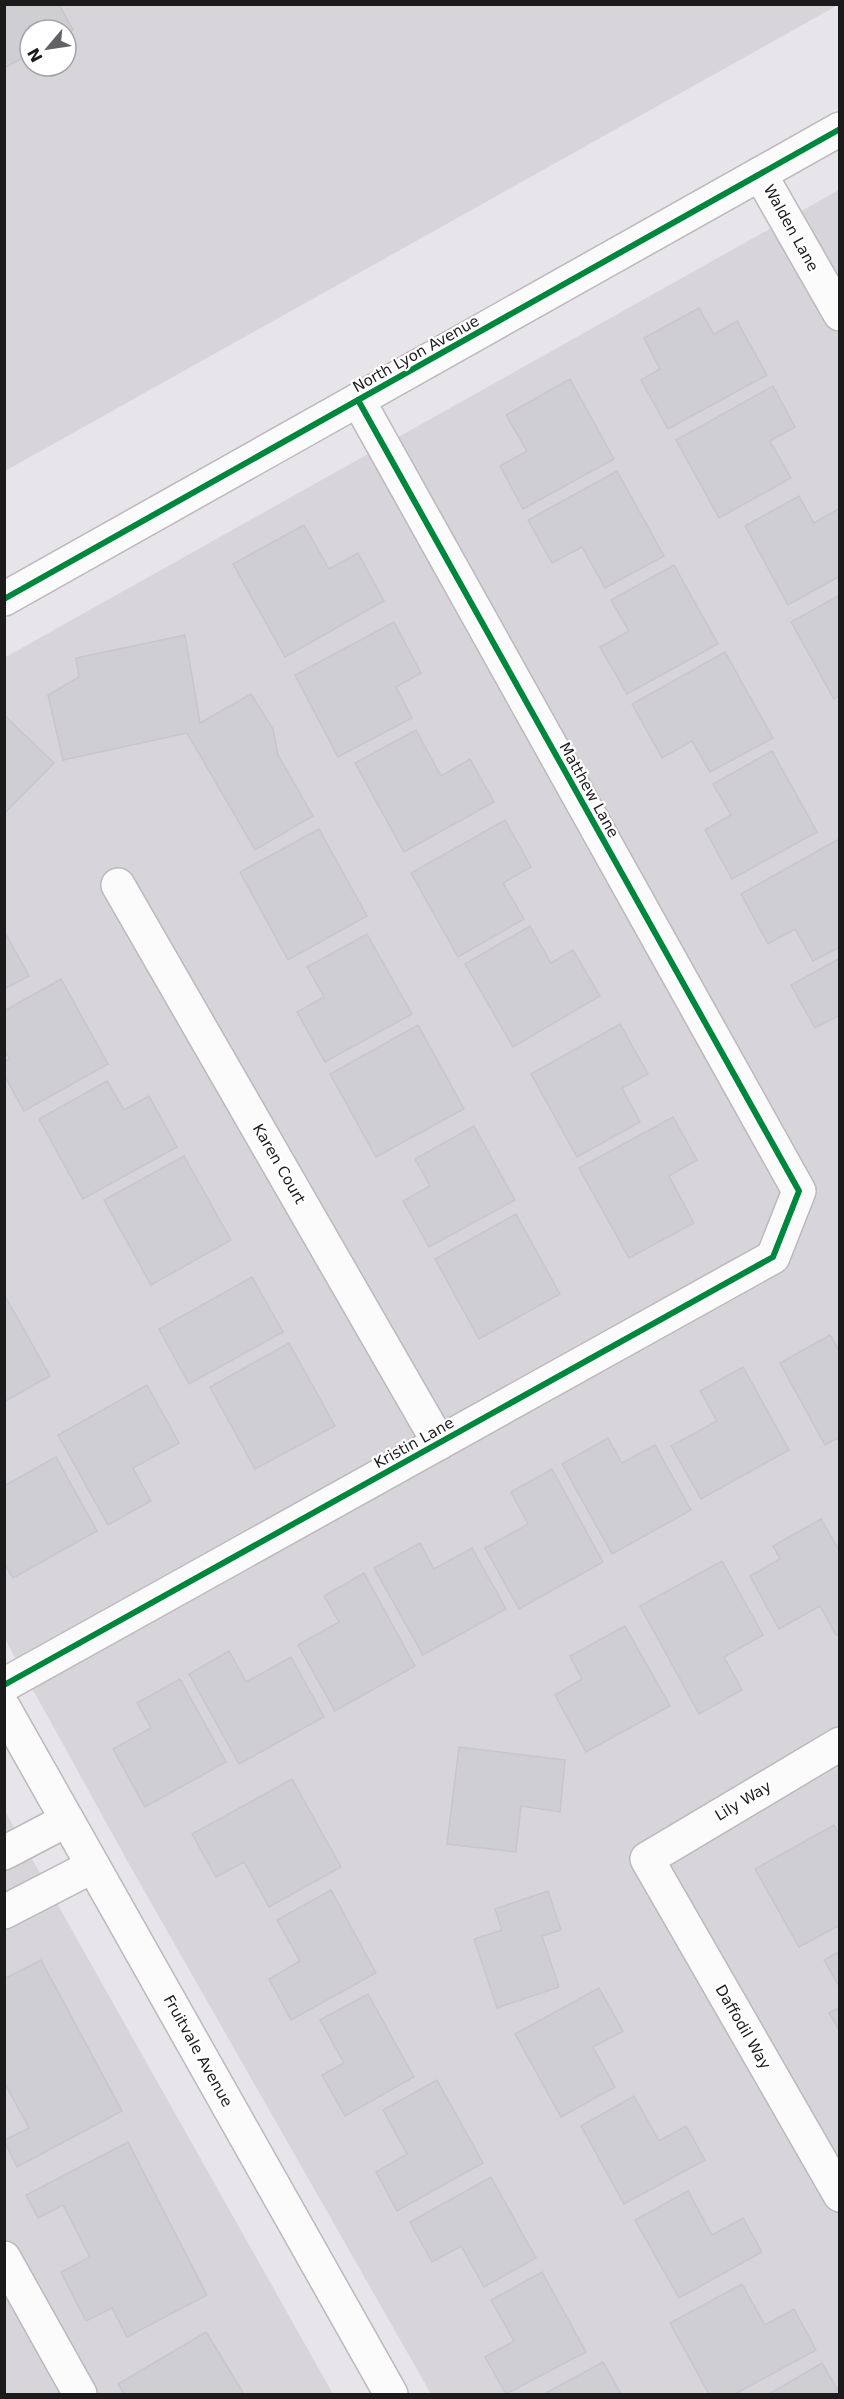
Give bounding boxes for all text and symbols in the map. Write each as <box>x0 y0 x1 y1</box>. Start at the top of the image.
north arrow <box>18 18 78 78</box>
text: N <box>24 45 47 65</box>
street label: Walden Lane <box>760 181 822 275</box>
street label: North Lyon Avenue <box>350 312 482 396</box>
street label: Matthew Lane <box>555 739 623 841</box>
street label: Karen Court <box>249 1121 309 1207</box>
street label: Kristin Lane <box>371 1414 457 1472</box>
street label: Lily Way <box>712 1777 774 1825</box>
street label: Daffodil Way <box>711 1981 775 2073</box>
street label: Fruitvale Avenue <box>160 1992 236 2110</box>

